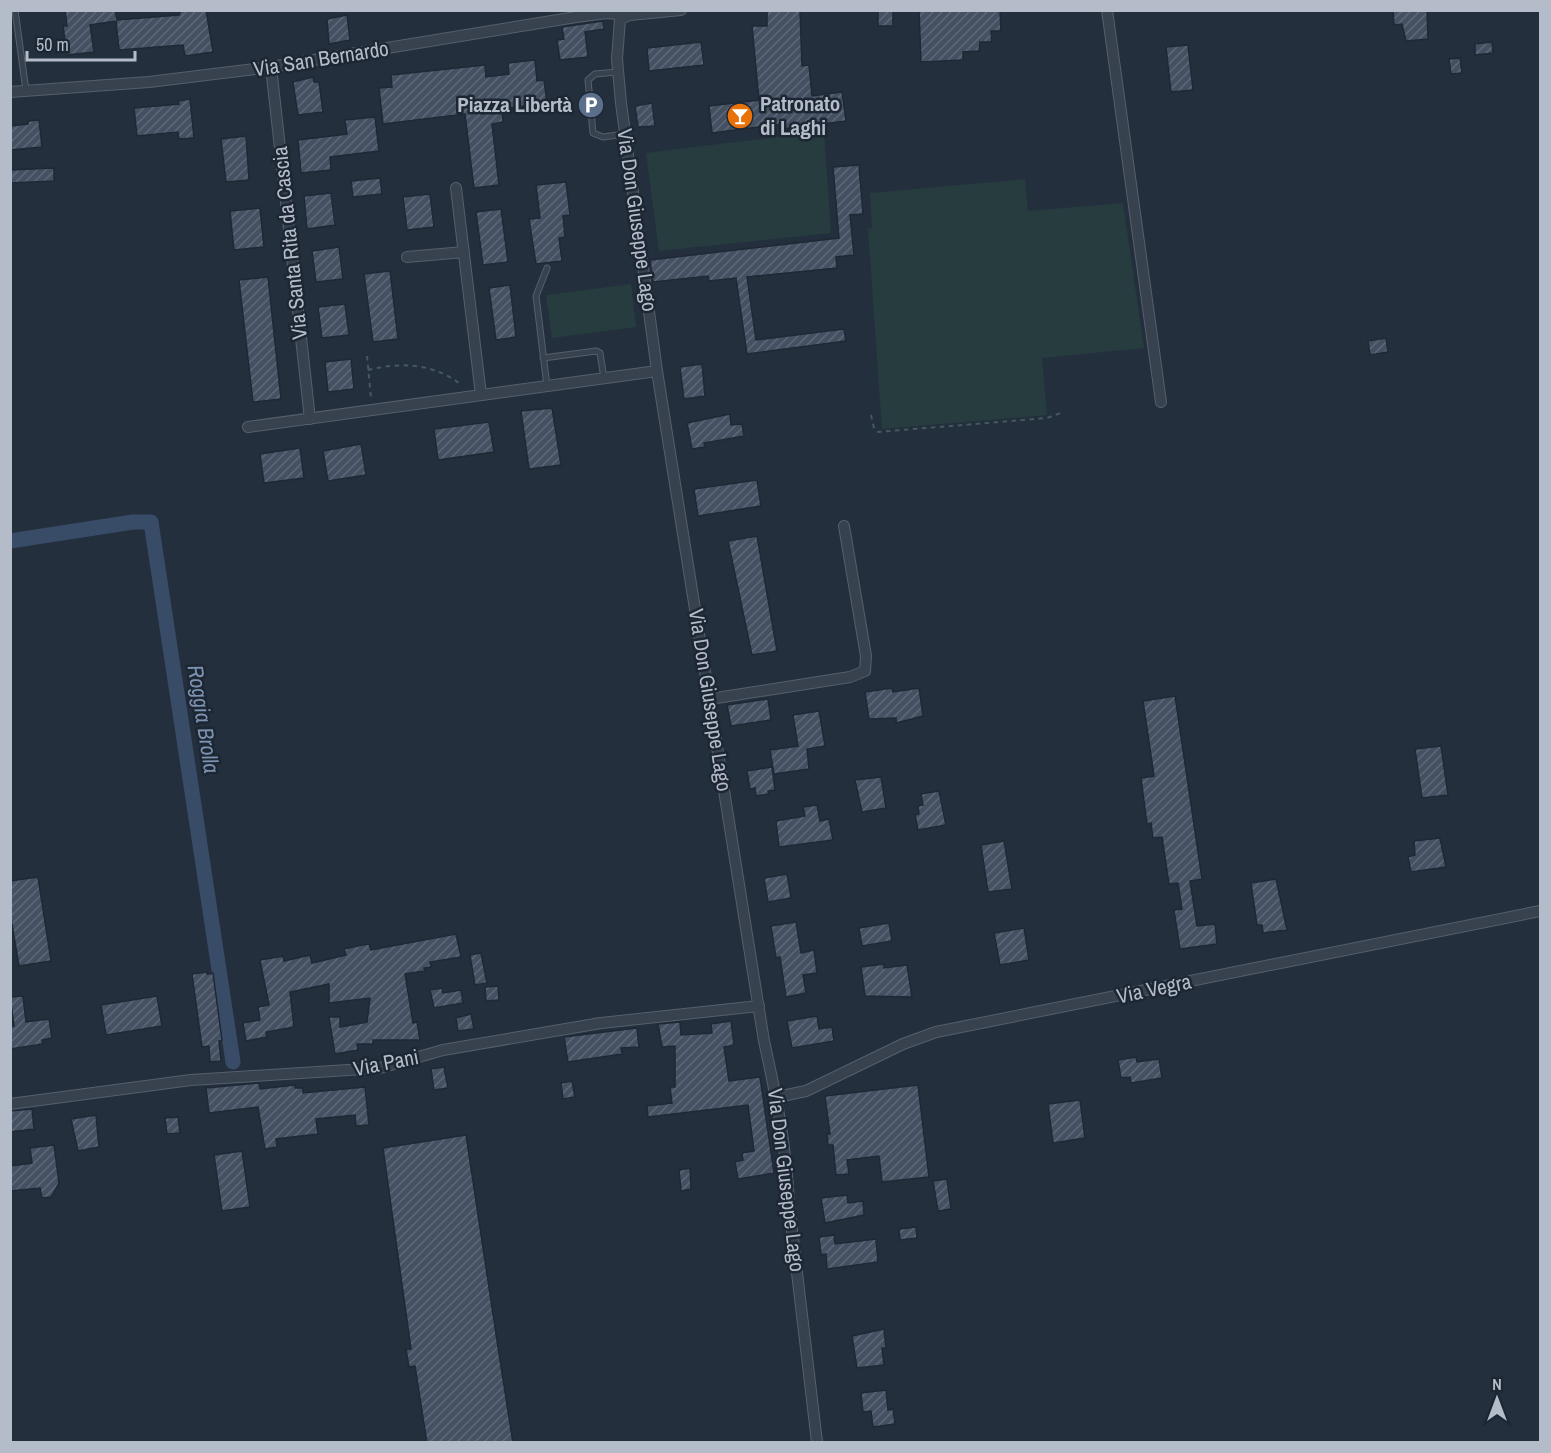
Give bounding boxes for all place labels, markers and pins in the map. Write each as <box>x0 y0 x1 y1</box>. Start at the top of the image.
place label: Patronato di Laghi <box>760 89 840 142</box>
place label: Piazza Libertà <box>457 90 572 119</box>
parking icon: Piazza Libertà <box>576 90 606 120</box>
bar icon: Patronato di Laghi <box>725 101 755 131</box>

